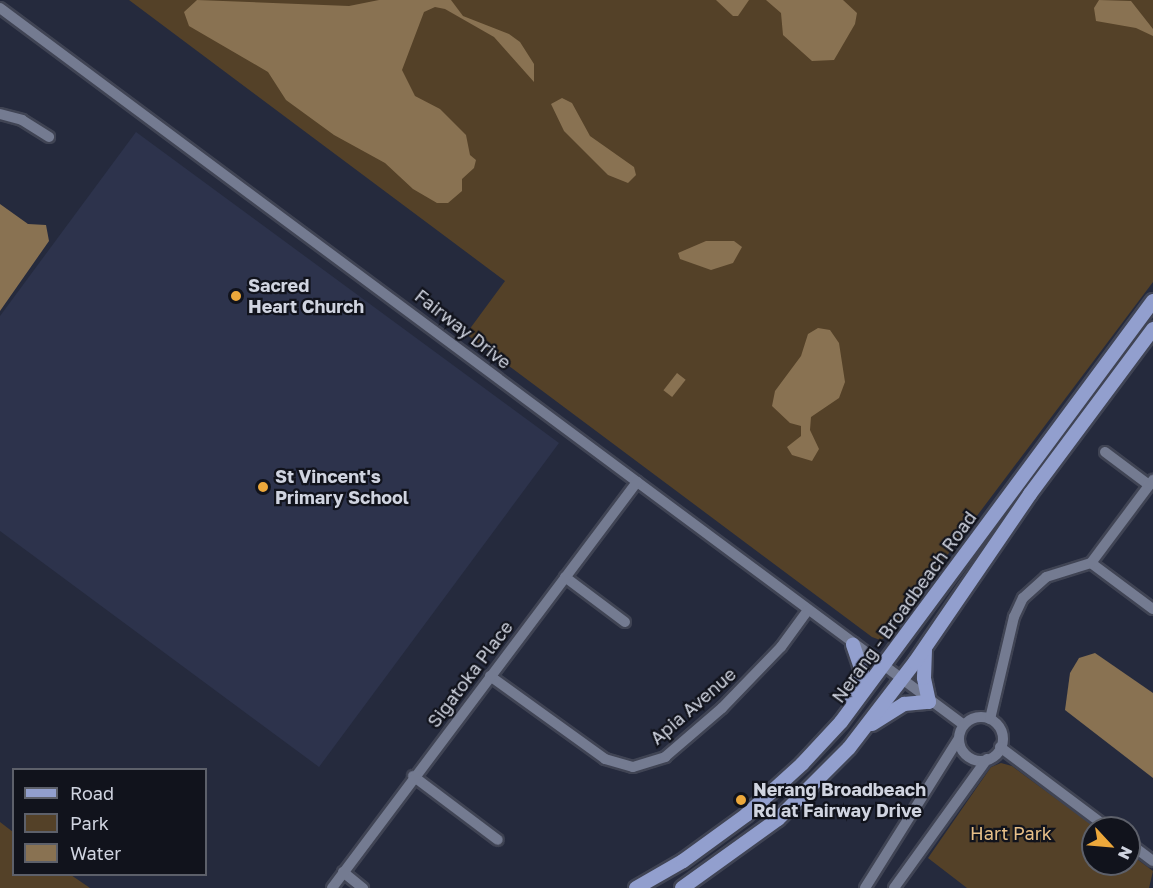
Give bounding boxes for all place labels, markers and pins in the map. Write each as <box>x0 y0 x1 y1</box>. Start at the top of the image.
place label: Sacred Heart Church <box>248 275 364 318</box>
marker: Sacred Heart Church <box>229 289 243 303</box>
place label: St Vincent's Primary School <box>275 466 409 508</box>
marker: St Vincent's Primary School <box>256 480 270 494</box>
place label: Nerang Broadbeach Rd at Fairway Drive <box>753 779 926 822</box>
marker: Nerang Broadbeach Rd at Fairway Drive <box>734 793 748 807</box>

